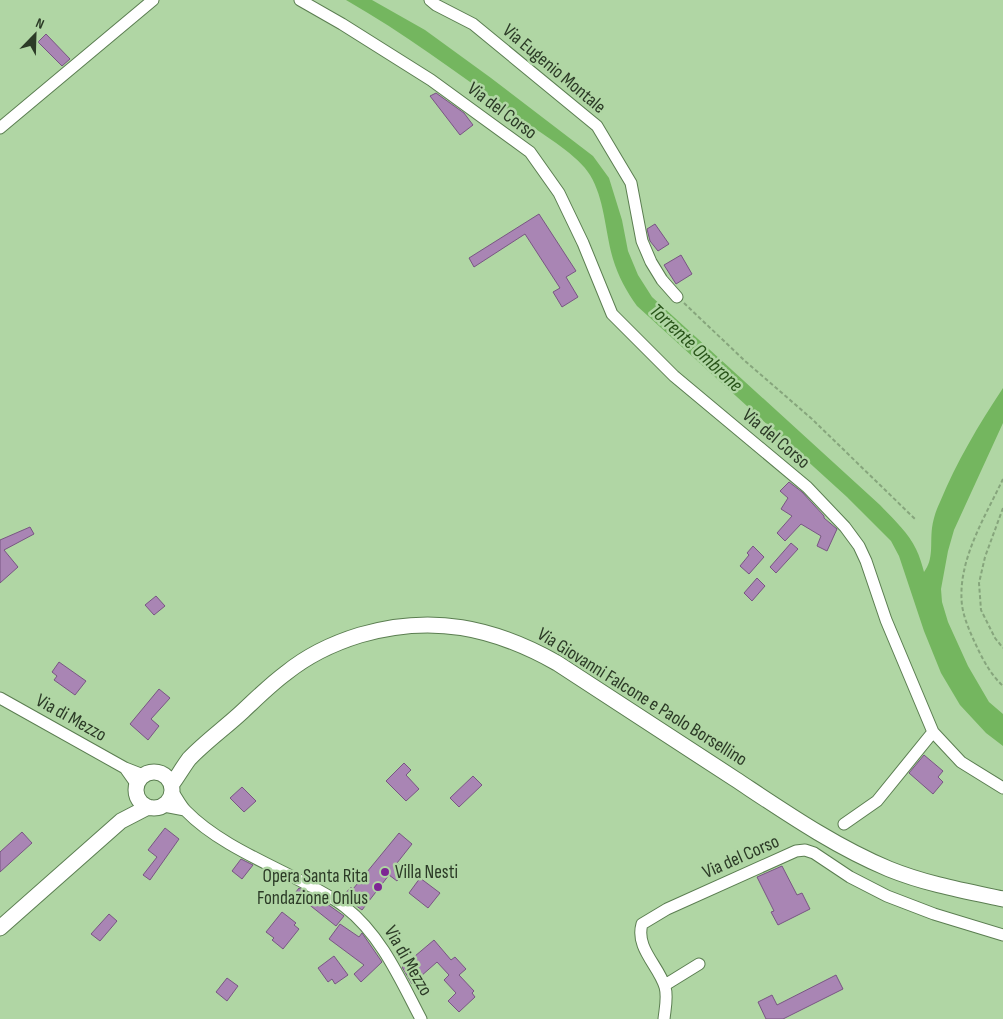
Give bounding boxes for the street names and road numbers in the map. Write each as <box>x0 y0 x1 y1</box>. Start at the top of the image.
street label: Via Eugenio Montale <box>498 19 610 119</box>
street label: Via del Corso <box>463 77 541 145</box>
street label: Via del Corso <box>737 404 815 474</box>
street label: Via Giovanni Falcone e Paolo Borsellino <box>533 623 751 771</box>
street label: Via di Mezzo <box>32 689 110 747</box>
street label: Via del Corso <box>699 830 783 884</box>
street label: Via di Mezzo <box>379 922 437 1000</box>

